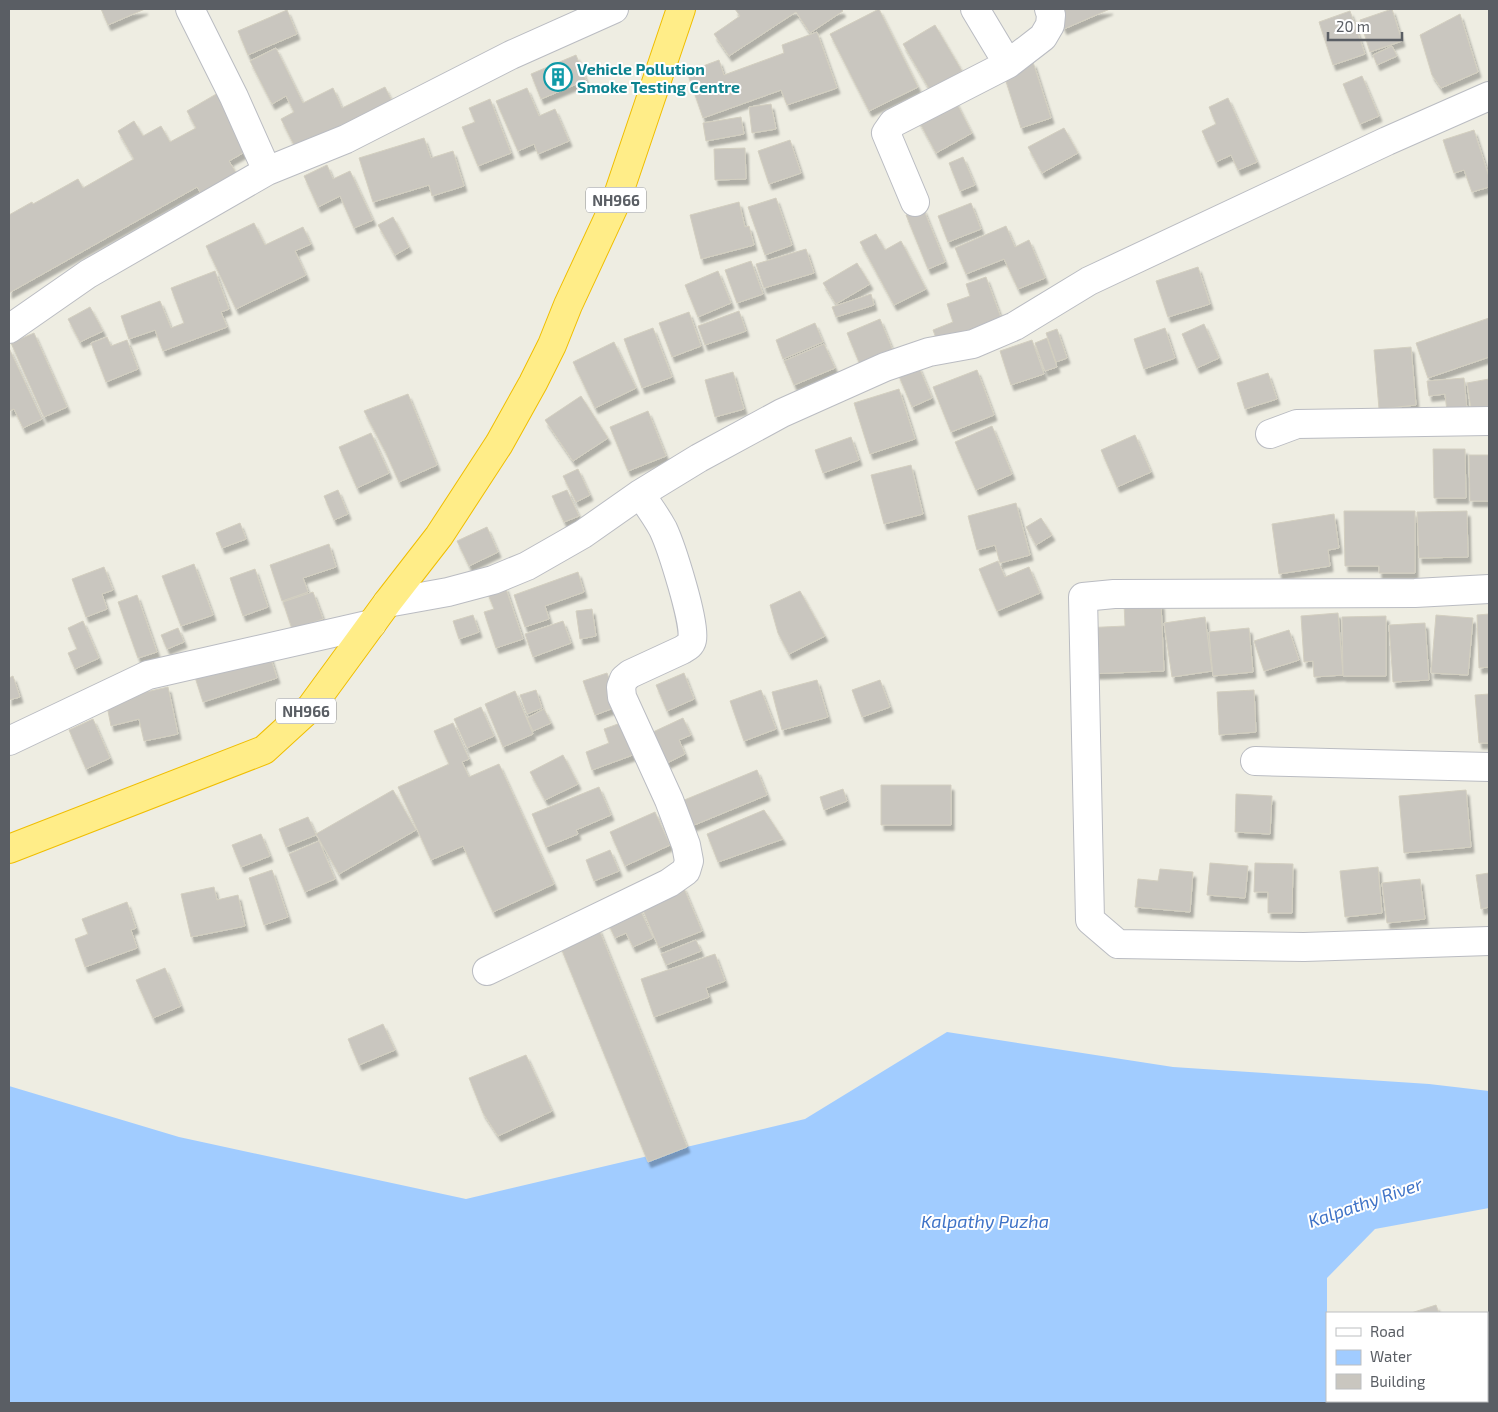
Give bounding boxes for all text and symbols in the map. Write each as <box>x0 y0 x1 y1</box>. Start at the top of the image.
scale bar <box>1328 10 1402 42</box>
text: 20 m <box>1336 17 1370 35</box>
place label: Vehicle Pollution Smoke Testing Centre <box>577 59 740 96</box>
building icon: Vehicle Pollution Smoke Testing Centre <box>543 62 573 92</box>
road number: NH966 <box>586 188 646 212</box>
road number: NH966 <box>276 698 336 724</box>
water label: Kalpathy River <box>1305 1172 1426 1232</box>
water label: Kalpathy Puzha <box>921 1210 1049 1232</box>
legend <box>1326 1312 1488 1402</box>
text: Road <box>1370 1322 1405 1340</box>
text: Water <box>1370 1347 1412 1365</box>
text: Building <box>1370 1372 1426 1390</box>

